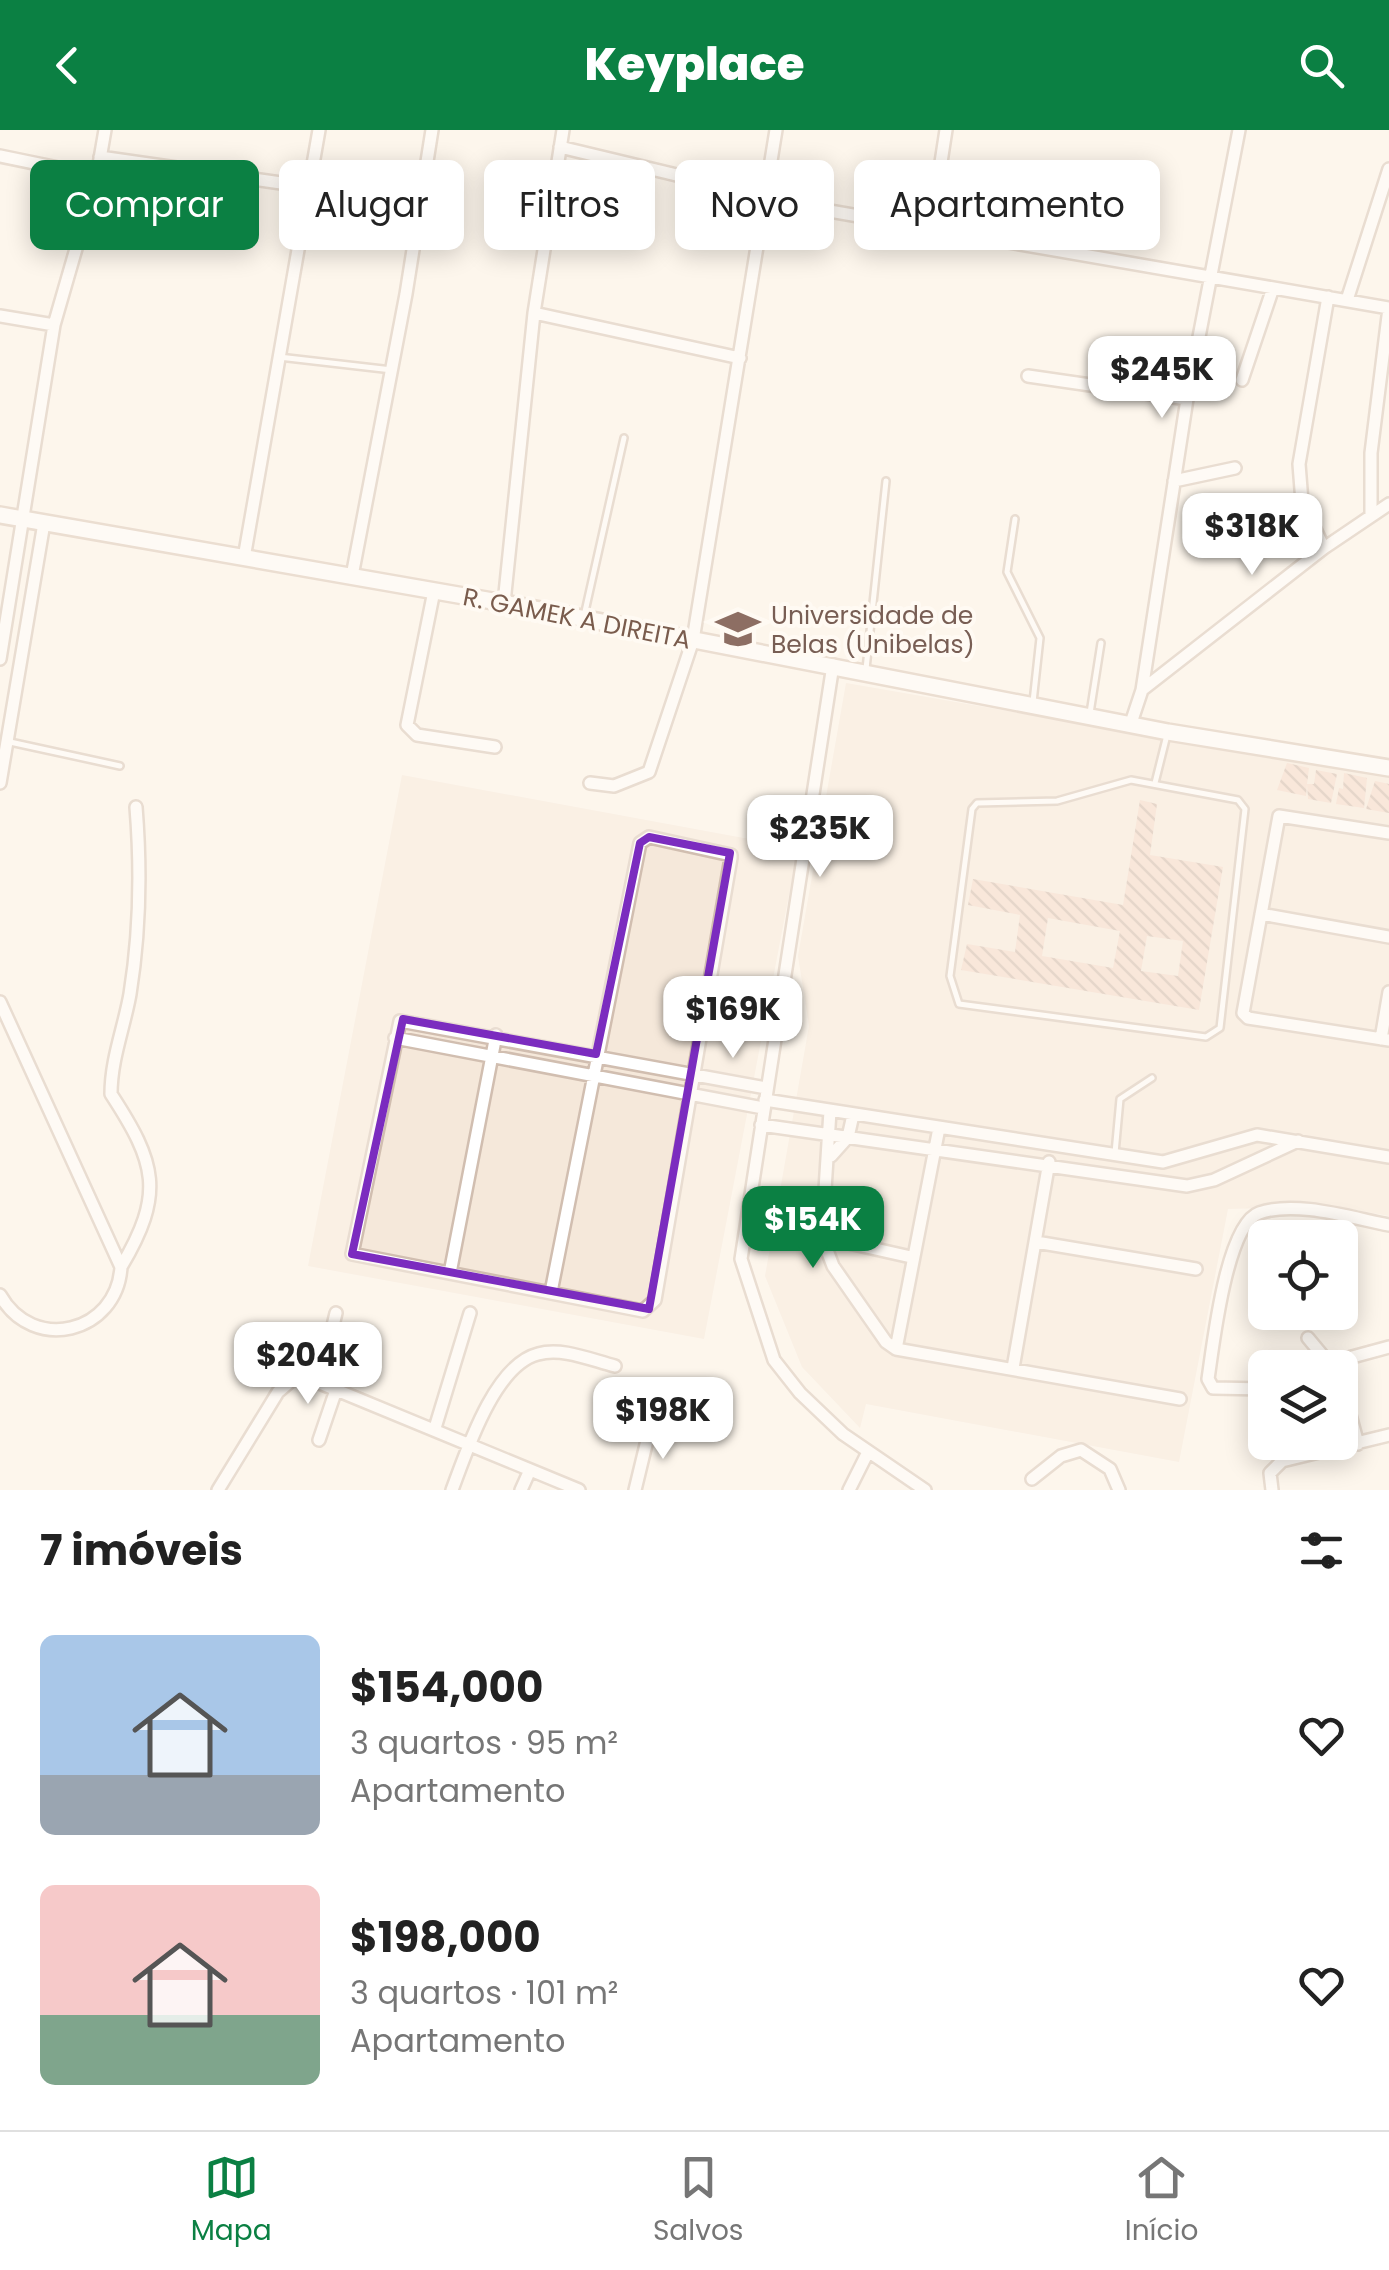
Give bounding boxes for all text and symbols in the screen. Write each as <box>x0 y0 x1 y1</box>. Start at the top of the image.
text: Keyplace <box>585 33 804 96</box>
icon: back <box>40 38 95 93</box>
icon: search <box>1294 38 1349 93</box>
chip: Comprar <box>30 160 259 250</box>
chip: Alugar <box>279 160 464 250</box>
chip: Filtros <box>484 160 655 250</box>
chip: Novo <box>675 160 834 250</box>
chip: Apartamento <box>854 160 1160 250</box>
pin: $245K <box>1092 336 1232 421</box>
text: $245K <box>1110 346 1214 391</box>
pin: $318K <box>1182 493 1322 578</box>
text: $318K <box>1204 503 1300 548</box>
street label: R. GAMEK A DIREITA <box>460 579 694 658</box>
place label: Universidade de Belas (Unibelas) <box>771 598 975 662</box>
school or university icon: Universidade de Belas (Unibelas) <box>714 605 762 653</box>
pin: $235K <box>750 795 890 880</box>
text: $235K <box>769 805 871 850</box>
pin: $169K <box>663 976 803 1061</box>
text: $169K <box>685 986 781 1031</box>
pin: $154K <box>743 1186 883 1271</box>
text: $154K <box>764 1196 862 1241</box>
map controls <box>1248 1220 1358 1460</box>
button: locate <box>1248 1220 1358 1330</box>
pin: $204K <box>238 1322 378 1407</box>
text: $204K <box>256 1332 360 1377</box>
button: layers <box>1248 1350 1358 1460</box>
pin: $198K <box>593 1377 733 1462</box>
text: $198K <box>615 1387 711 1432</box>
text: 7 imóveis <box>40 1521 243 1580</box>
icon: filters <box>1294 1523 1349 1578</box>
text: $154,000 <box>350 1658 543 1717</box>
icon: home <box>120 1675 240 1795</box>
icon: heart <box>1294 1708 1349 1763</box>
text: 3 quartos · 95 m² <box>350 1720 618 1765</box>
text: Apartamento <box>350 1768 565 1813</box>
text: $198,000 <box>350 1908 541 1967</box>
icon: home <box>120 1925 240 2045</box>
icon: heart <box>1294 1958 1349 2013</box>
text: 3 quartos · 101 m² <box>350 1970 618 2015</box>
text: Apartamento <box>350 2018 565 2063</box>
tab: Mapa <box>191 2150 272 2252</box>
tab: Salvos <box>653 2150 743 2252</box>
tab: Início <box>1125 2150 1198 2252</box>

